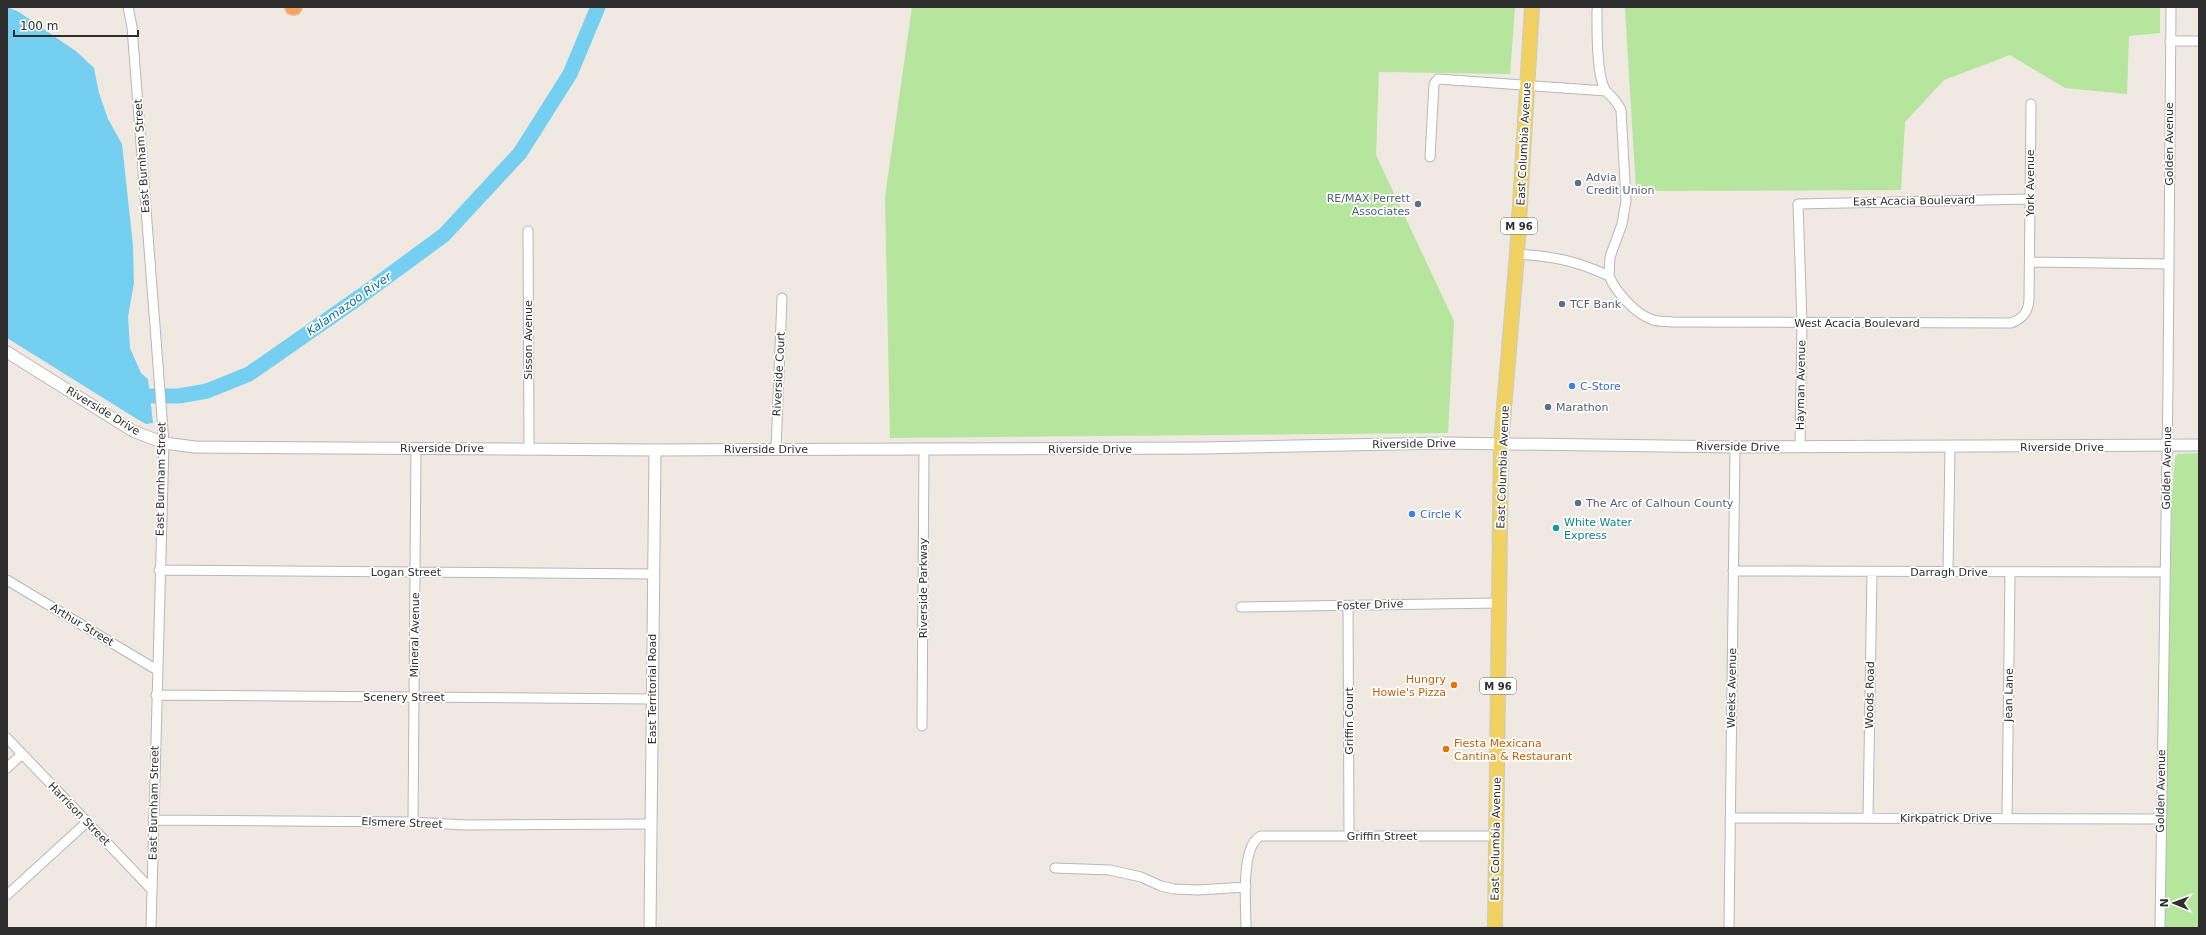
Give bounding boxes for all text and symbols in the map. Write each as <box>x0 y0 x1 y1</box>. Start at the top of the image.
scale bar <box>14 12 138 38</box>
text: 100 m <box>20 19 58 33</box>
street label: East Columbia Avenue <box>1514 82 1534 206</box>
street label: East Burnham Street <box>131 98 152 214</box>
street label: Golden Avenue <box>2163 102 2176 186</box>
street label: York Avenue <box>2024 149 2037 218</box>
place label: Advia Credit Union <box>1586 171 1654 197</box>
marker: Advia Credit Union <box>1573 178 1583 188</box>
place label: RE/MAX Perrett Associates <box>1327 192 1411 218</box>
street label: East Acacia Boulevard <box>1853 193 1975 209</box>
marker: RE/MAX Perrett Associates <box>1413 199 1423 209</box>
road number: M 96 <box>1501 218 1537 234</box>
water label: Kalamazoo River <box>304 269 395 339</box>
place label: TCF Bank <box>1569 298 1622 311</box>
marker: TCF Bank <box>1557 299 1567 309</box>
street label: Sisson Avenue <box>522 300 535 380</box>
street label: West Acacia Boulevard <box>1794 317 1920 330</box>
street label: Riverside Court <box>770 331 788 417</box>
street label: Hayman Avenue <box>1794 340 1808 430</box>
place label: C-Store <box>1580 380 1621 393</box>
marker: C-Store <box>1567 381 1577 391</box>
street label: Riverside Drive <box>64 384 142 438</box>
place label: Marathon <box>1556 401 1609 414</box>
marker: Marathon <box>1543 402 1553 412</box>
street label: East Columbia Avenue <box>1494 405 1512 529</box>
street label: East Burnham Street <box>154 421 169 536</box>
street label: Golden Avenue <box>2160 426 2174 510</box>
street label: Riverside Drive <box>1372 437 1456 451</box>
street label: Riverside Drive <box>1696 440 1780 454</box>
street label: Riverside Drive <box>2020 441 2104 454</box>
street label: Riverside Drive <box>400 442 484 455</box>
street label: Riverside Drive <box>724 443 808 456</box>
street label: Riverside Drive <box>1048 443 1132 456</box>
place label: The Arc of Calhoun County <box>1585 497 1734 510</box>
marker: The Arc of Calhoun County <box>1573 498 1583 508</box>
place label: Circle K <box>1420 508 1462 521</box>
marker: Circle K <box>1407 509 1417 519</box>
place label: White Water Express <box>1564 516 1632 542</box>
marker: White Water Express <box>1551 523 1561 533</box>
street label: Riverside Parkway <box>917 537 930 638</box>
street label: Logan Street <box>371 566 442 579</box>
street label: Darragh Drive <box>1910 566 1988 579</box>
street label: Mineral Avenue <box>408 592 422 678</box>
street label: Foster Drive <box>1336 597 1404 613</box>
street label: Arthur Street <box>48 601 117 649</box>
street label: East Territorial Road <box>646 634 659 744</box>
street label: Weeks Avenue <box>1725 648 1739 728</box>
street label: Woods Road <box>1863 661 1877 729</box>
street label: Jean Lane <box>2002 668 2016 723</box>
place label: Hungry Howie's Pizza <box>1372 673 1446 699</box>
road number: M 96 <box>1480 678 1516 694</box>
marker: Hungry Howie's Pizza <box>1449 680 1459 690</box>
street label: Griffin Court <box>1343 687 1356 755</box>
street label: Scenery Street <box>363 691 445 704</box>
place label: Fiesta Mexicana Cantina & Restaurant <box>1454 737 1573 763</box>
marker: Fiesta Mexicana Cantina & Restaurant <box>1441 744 1451 754</box>
street label: East Burnham Street <box>147 745 162 860</box>
street label: Golden Avenue <box>2154 749 2168 833</box>
street label: East Columbia Avenue <box>1488 777 1504 901</box>
street label: Harrison Street <box>45 780 113 849</box>
street label: Kirkpatrick Drive <box>1900 812 1992 825</box>
street label: Elsmere Street <box>361 815 443 831</box>
street label: Griffin Street <box>1347 830 1418 843</box>
north arrow <box>2154 883 2194 923</box>
text: N <box>2158 898 2171 908</box>

